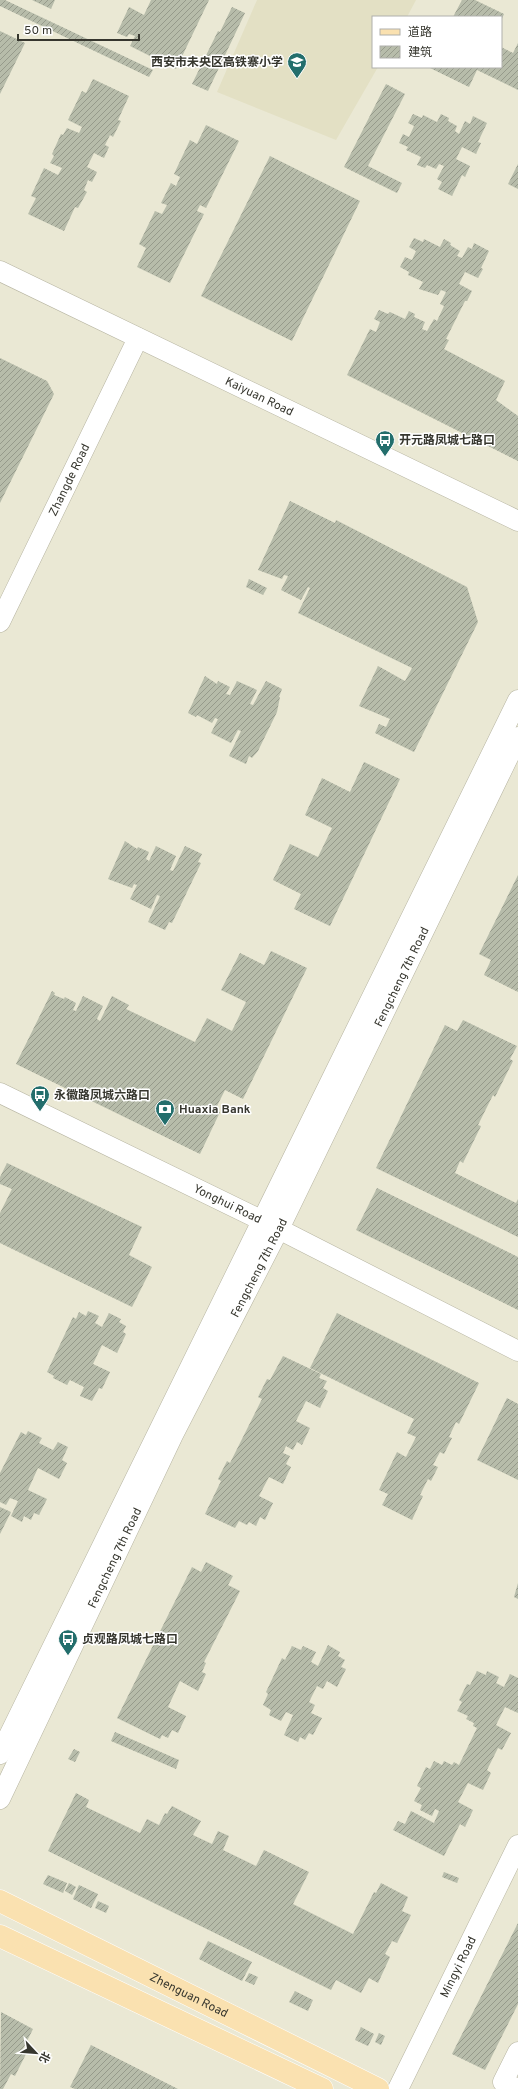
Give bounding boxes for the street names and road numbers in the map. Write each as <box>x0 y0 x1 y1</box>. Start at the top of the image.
street label: Kaiyuan Road <box>222 374 296 420</box>
street label: Zhangde Road <box>46 441 94 519</box>
street label: Fengcheng 7th Road <box>371 925 433 1030</box>
street label: Yonghui Road <box>190 1181 264 1228</box>
street label: Fengcheng 7th Road <box>228 1216 292 1321</box>
street label: Fengcheng 7th Road <box>85 1506 146 1611</box>
street label: Mingyi Road <box>437 1934 481 2001</box>
street label: Zhenguan Road <box>147 1970 230 2022</box>

